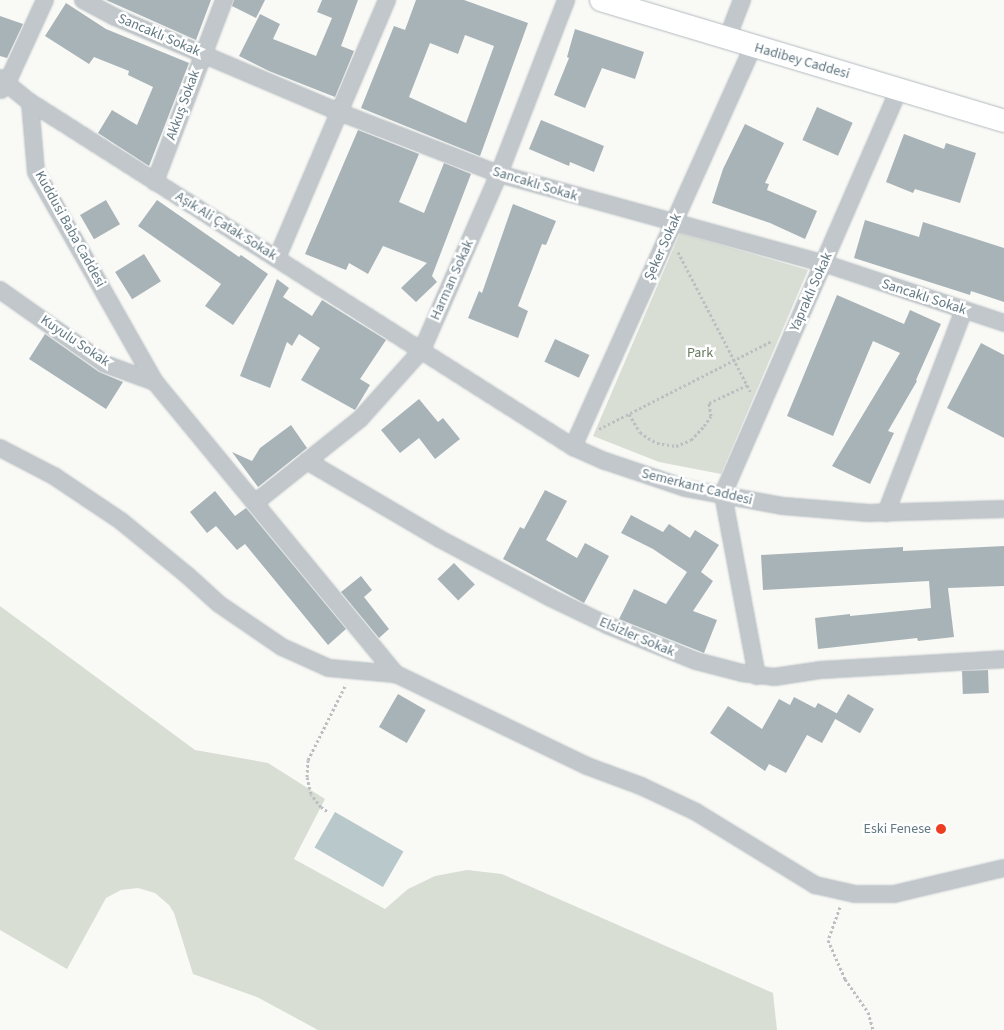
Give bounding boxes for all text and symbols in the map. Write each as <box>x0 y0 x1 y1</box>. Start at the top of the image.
street label: Sancaklı Sokak <box>115 10 203 60</box>
street label: Hadibey Caddesi <box>752 39 852 83</box>
street label: Akkuş Sokak <box>163 68 203 142</box>
street label: Sancaklı Sokak <box>490 163 580 205</box>
street label: Kuddusi Baba Caddesi <box>31 168 109 290</box>
street label: Aşık Ali Çatak Sokak <box>172 188 280 264</box>
street label: Şeker Sokak <box>641 211 685 283</box>
street label: Harman Sokak <box>427 237 477 323</box>
street label: Yapraklı Sokak <box>786 250 836 334</box>
street label: Sancaklı Sokak <box>880 275 968 319</box>
street label: Kuyulu Sokak <box>37 312 113 370</box>
park label: Park <box>687 345 713 361</box>
street label: Semerkant Caddesi <box>640 465 754 509</box>
street label: Elsizler Sokak <box>597 614 677 660</box>
place label: Eski Fenese <box>864 821 931 837</box>
marker: Eski Fenese <box>935 823 947 835</box>

